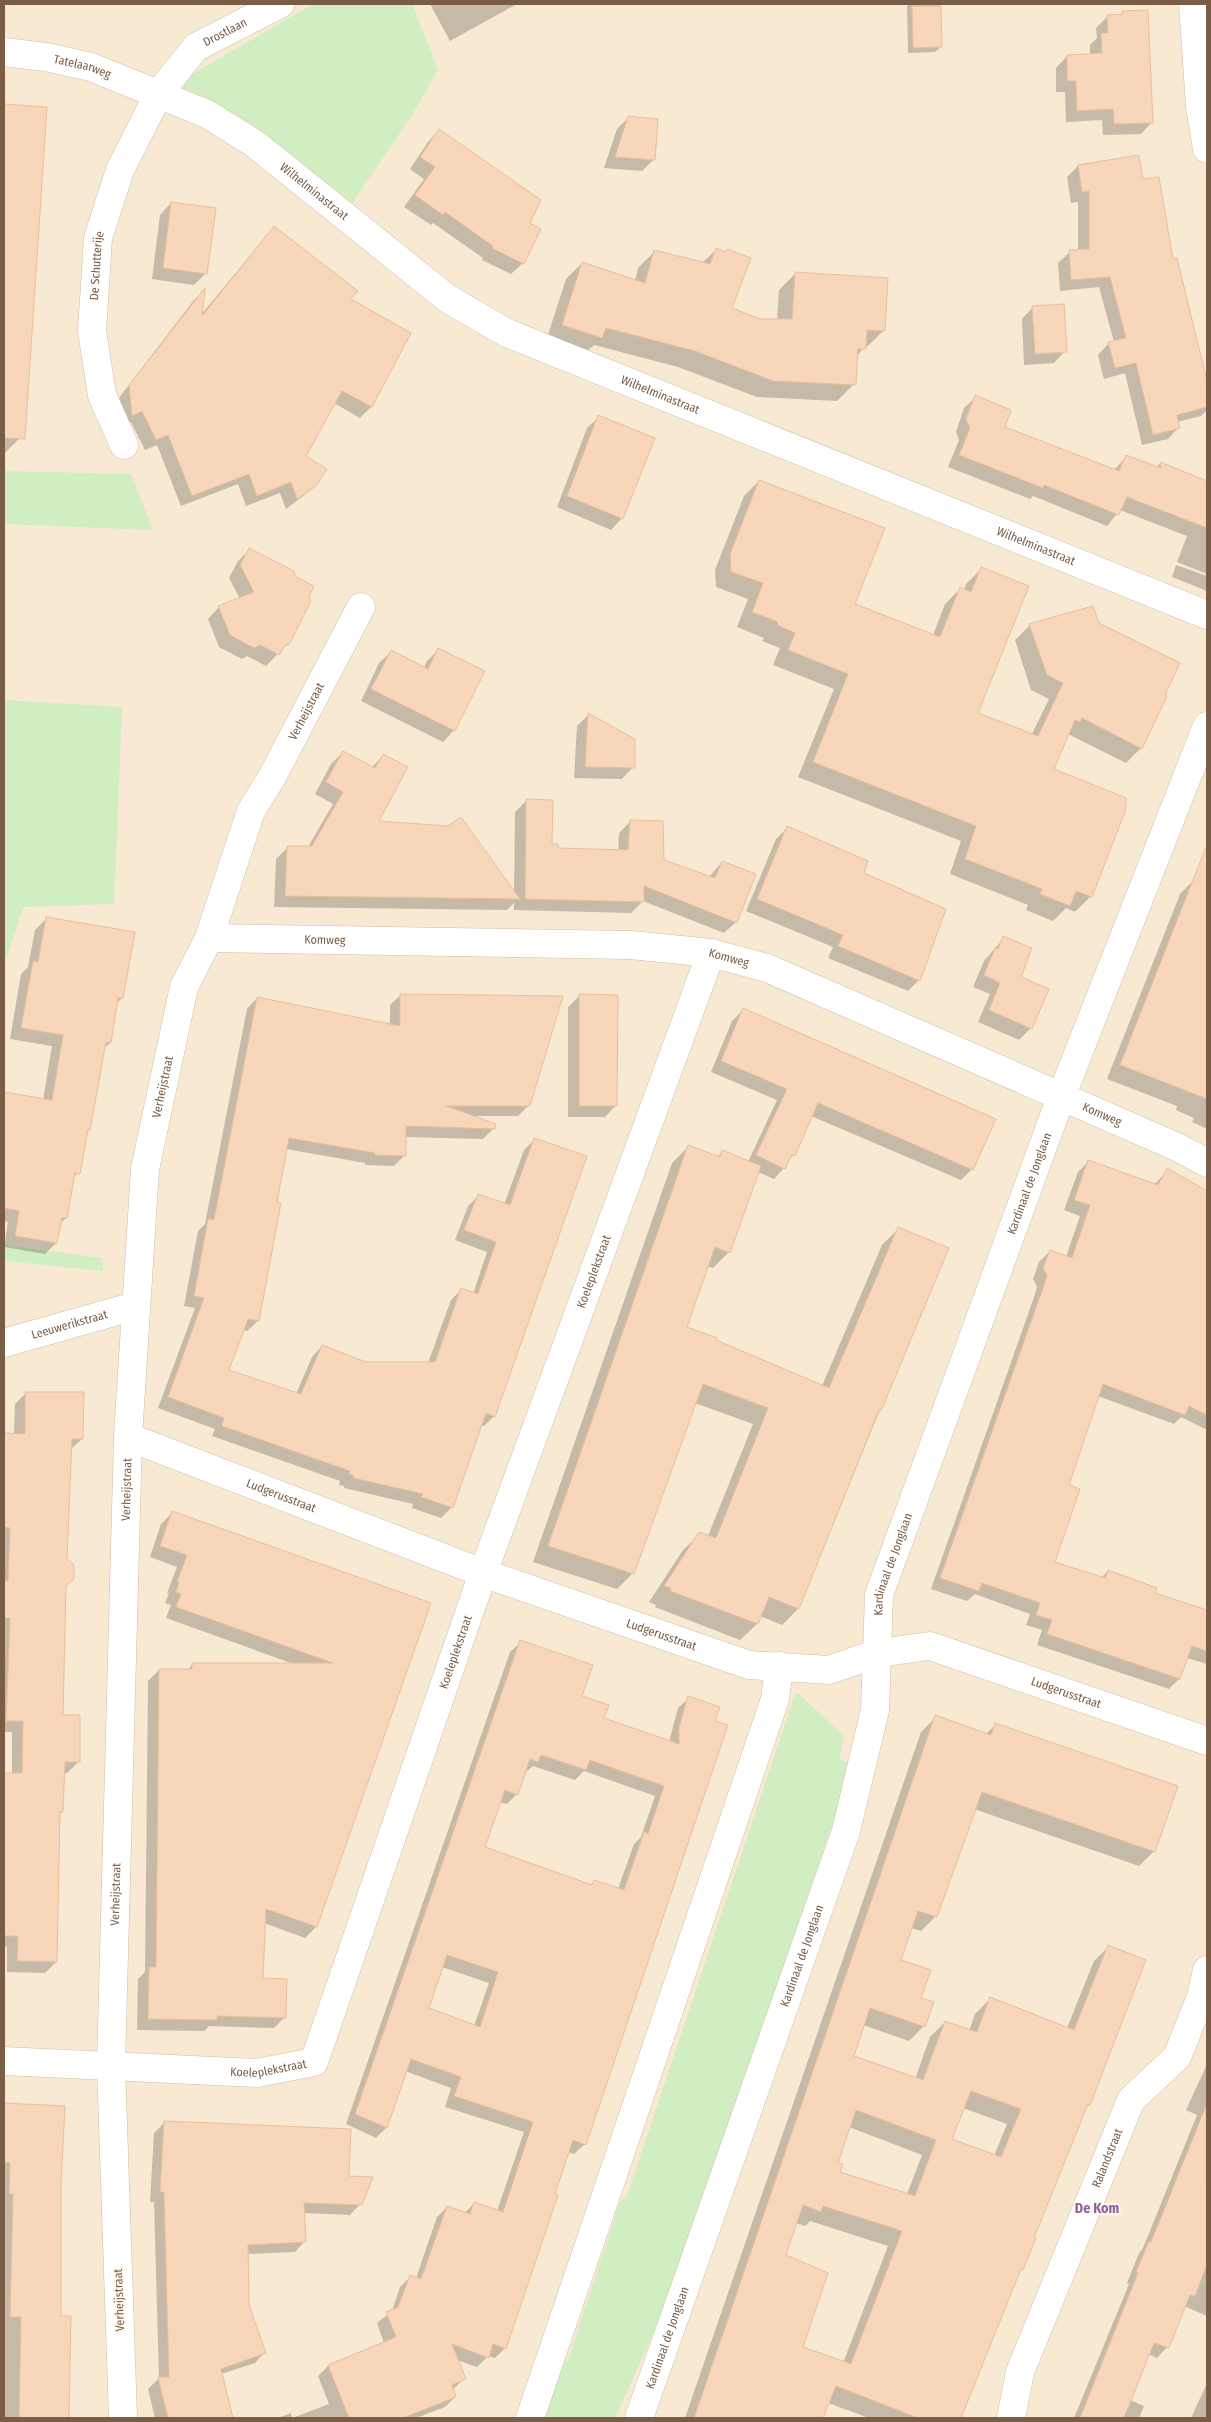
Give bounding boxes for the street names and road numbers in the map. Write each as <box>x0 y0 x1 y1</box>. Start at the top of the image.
street label: Drostlaan <box>201 15 249 49</box>
street label: Tatelaarweg <box>52 52 114 82</box>
street label: Wilhelminastraat <box>277 160 351 223</box>
street label: De Schutterije <box>87 229 107 301</box>
street label: Wilhelminastraat <box>619 373 702 417</box>
street label: Wilhelminastraat <box>995 524 1077 568</box>
street label: Verheijstraat <box>286 680 327 742</box>
street label: Komweg <box>304 933 346 947</box>
street label: Komweg <box>707 946 751 970</box>
street label: Verheijstraat <box>149 1055 176 1119</box>
street label: Komweg <box>1080 1100 1124 1129</box>
street label: Kardinaal de Jonglaan <box>1004 1131 1054 1236</box>
street label: Koeleplekstraat <box>574 1233 614 1310</box>
street label: Leeuwerikstraat <box>30 1307 109 1342</box>
street label: Verheijstraat <box>119 1458 134 1521</box>
street label: Ludgerusstraat <box>244 1476 318 1515</box>
street label: Kardinaal de Jonglaan <box>871 1511 915 1616</box>
street label: Koeleplekstraat <box>436 1613 475 1691</box>
street label: Ludgerusstraat <box>625 1616 698 1653</box>
street label: Ludgerusstraat <box>1029 1674 1103 1711</box>
street label: Verheijstraat <box>108 1863 123 1926</box>
street label: Kardinaal de Jonglaan <box>778 1903 826 2009</box>
street label: Koeleplekstraat <box>230 2057 308 2080</box>
street label: Ralandstraat <box>1089 2126 1126 2190</box>
street label: Verheijstraat <box>111 2268 127 2332</box>
street label: Kardinaal de Jonglaan <box>643 2285 692 2391</box>

